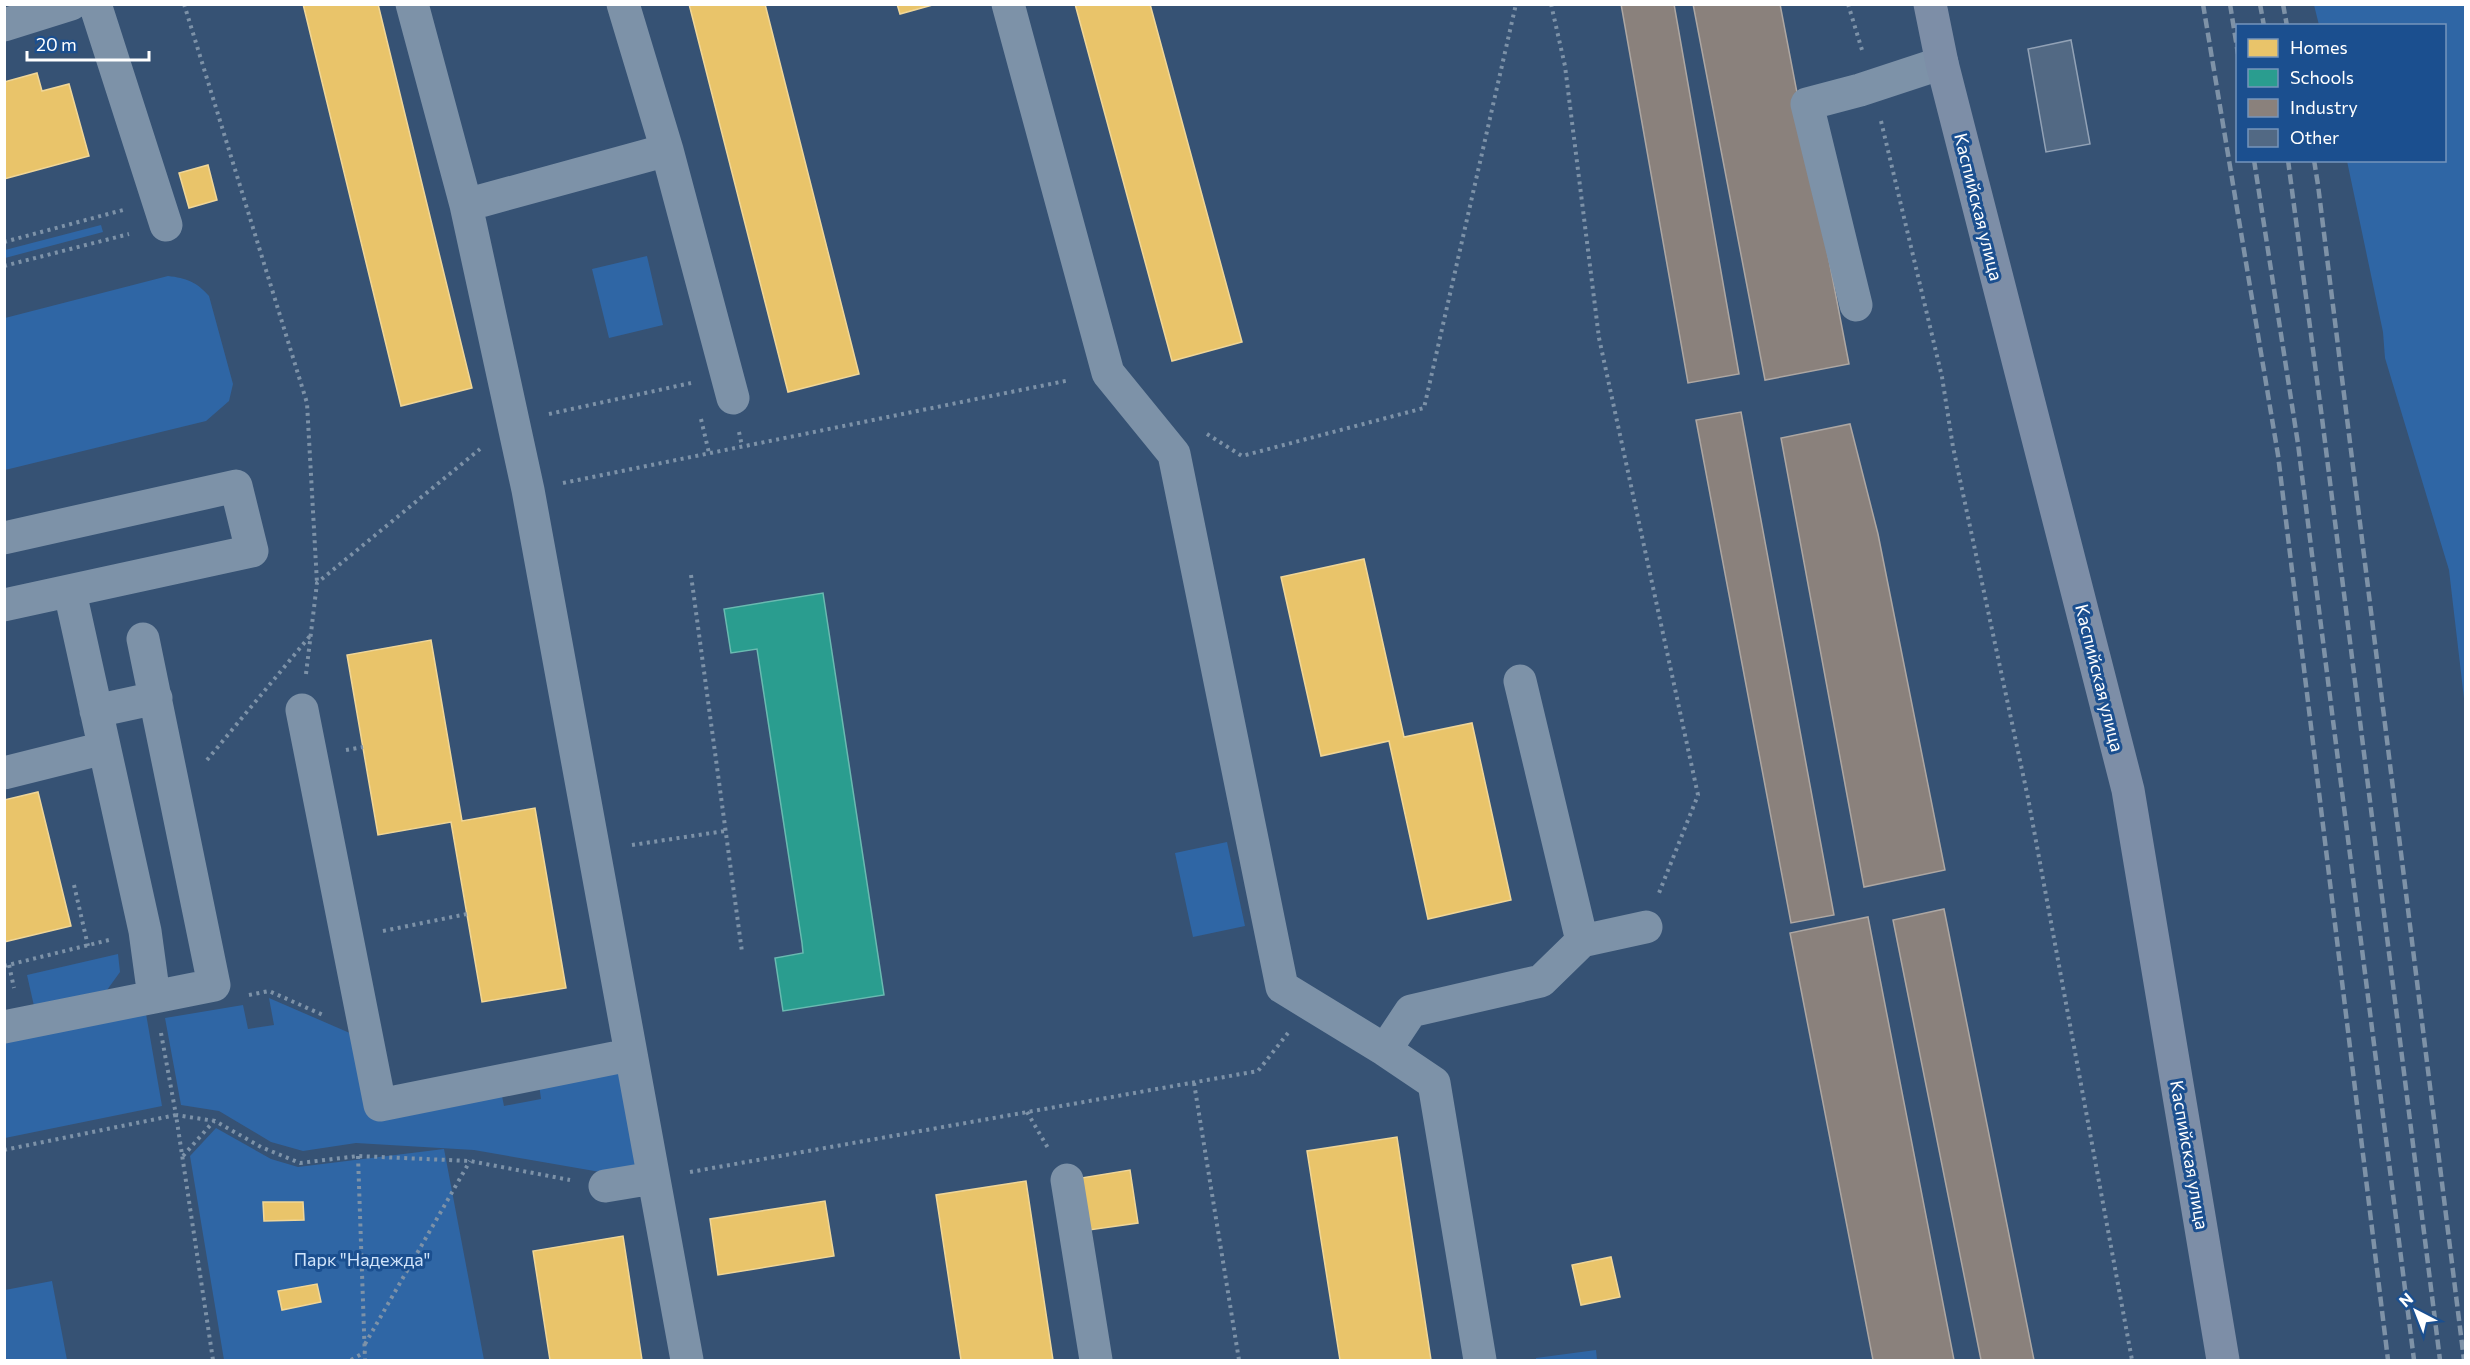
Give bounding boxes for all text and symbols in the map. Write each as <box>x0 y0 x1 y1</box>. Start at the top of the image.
scale bar <box>27 24 148 62</box>
legend <box>2236 24 2446 162</box>
text: 20 m <box>36 33 77 55</box>
text: Homes <box>2290 36 2348 58</box>
text: Schools <box>2290 66 2354 88</box>
text: Industry <box>2290 96 2358 118</box>
text: Other <box>2290 126 2339 148</box>
street label: Каспийская улица <box>1950 131 2008 283</box>
street label: Каспийская улица <box>2071 602 2129 754</box>
street label: Каспийская улица <box>2166 1078 2214 1231</box>
park label: Парк "Надежда" <box>294 1248 430 1270</box>
north arrow <box>2386 1281 2446 1341</box>
text: N <box>2395 1288 2416 1311</box>

